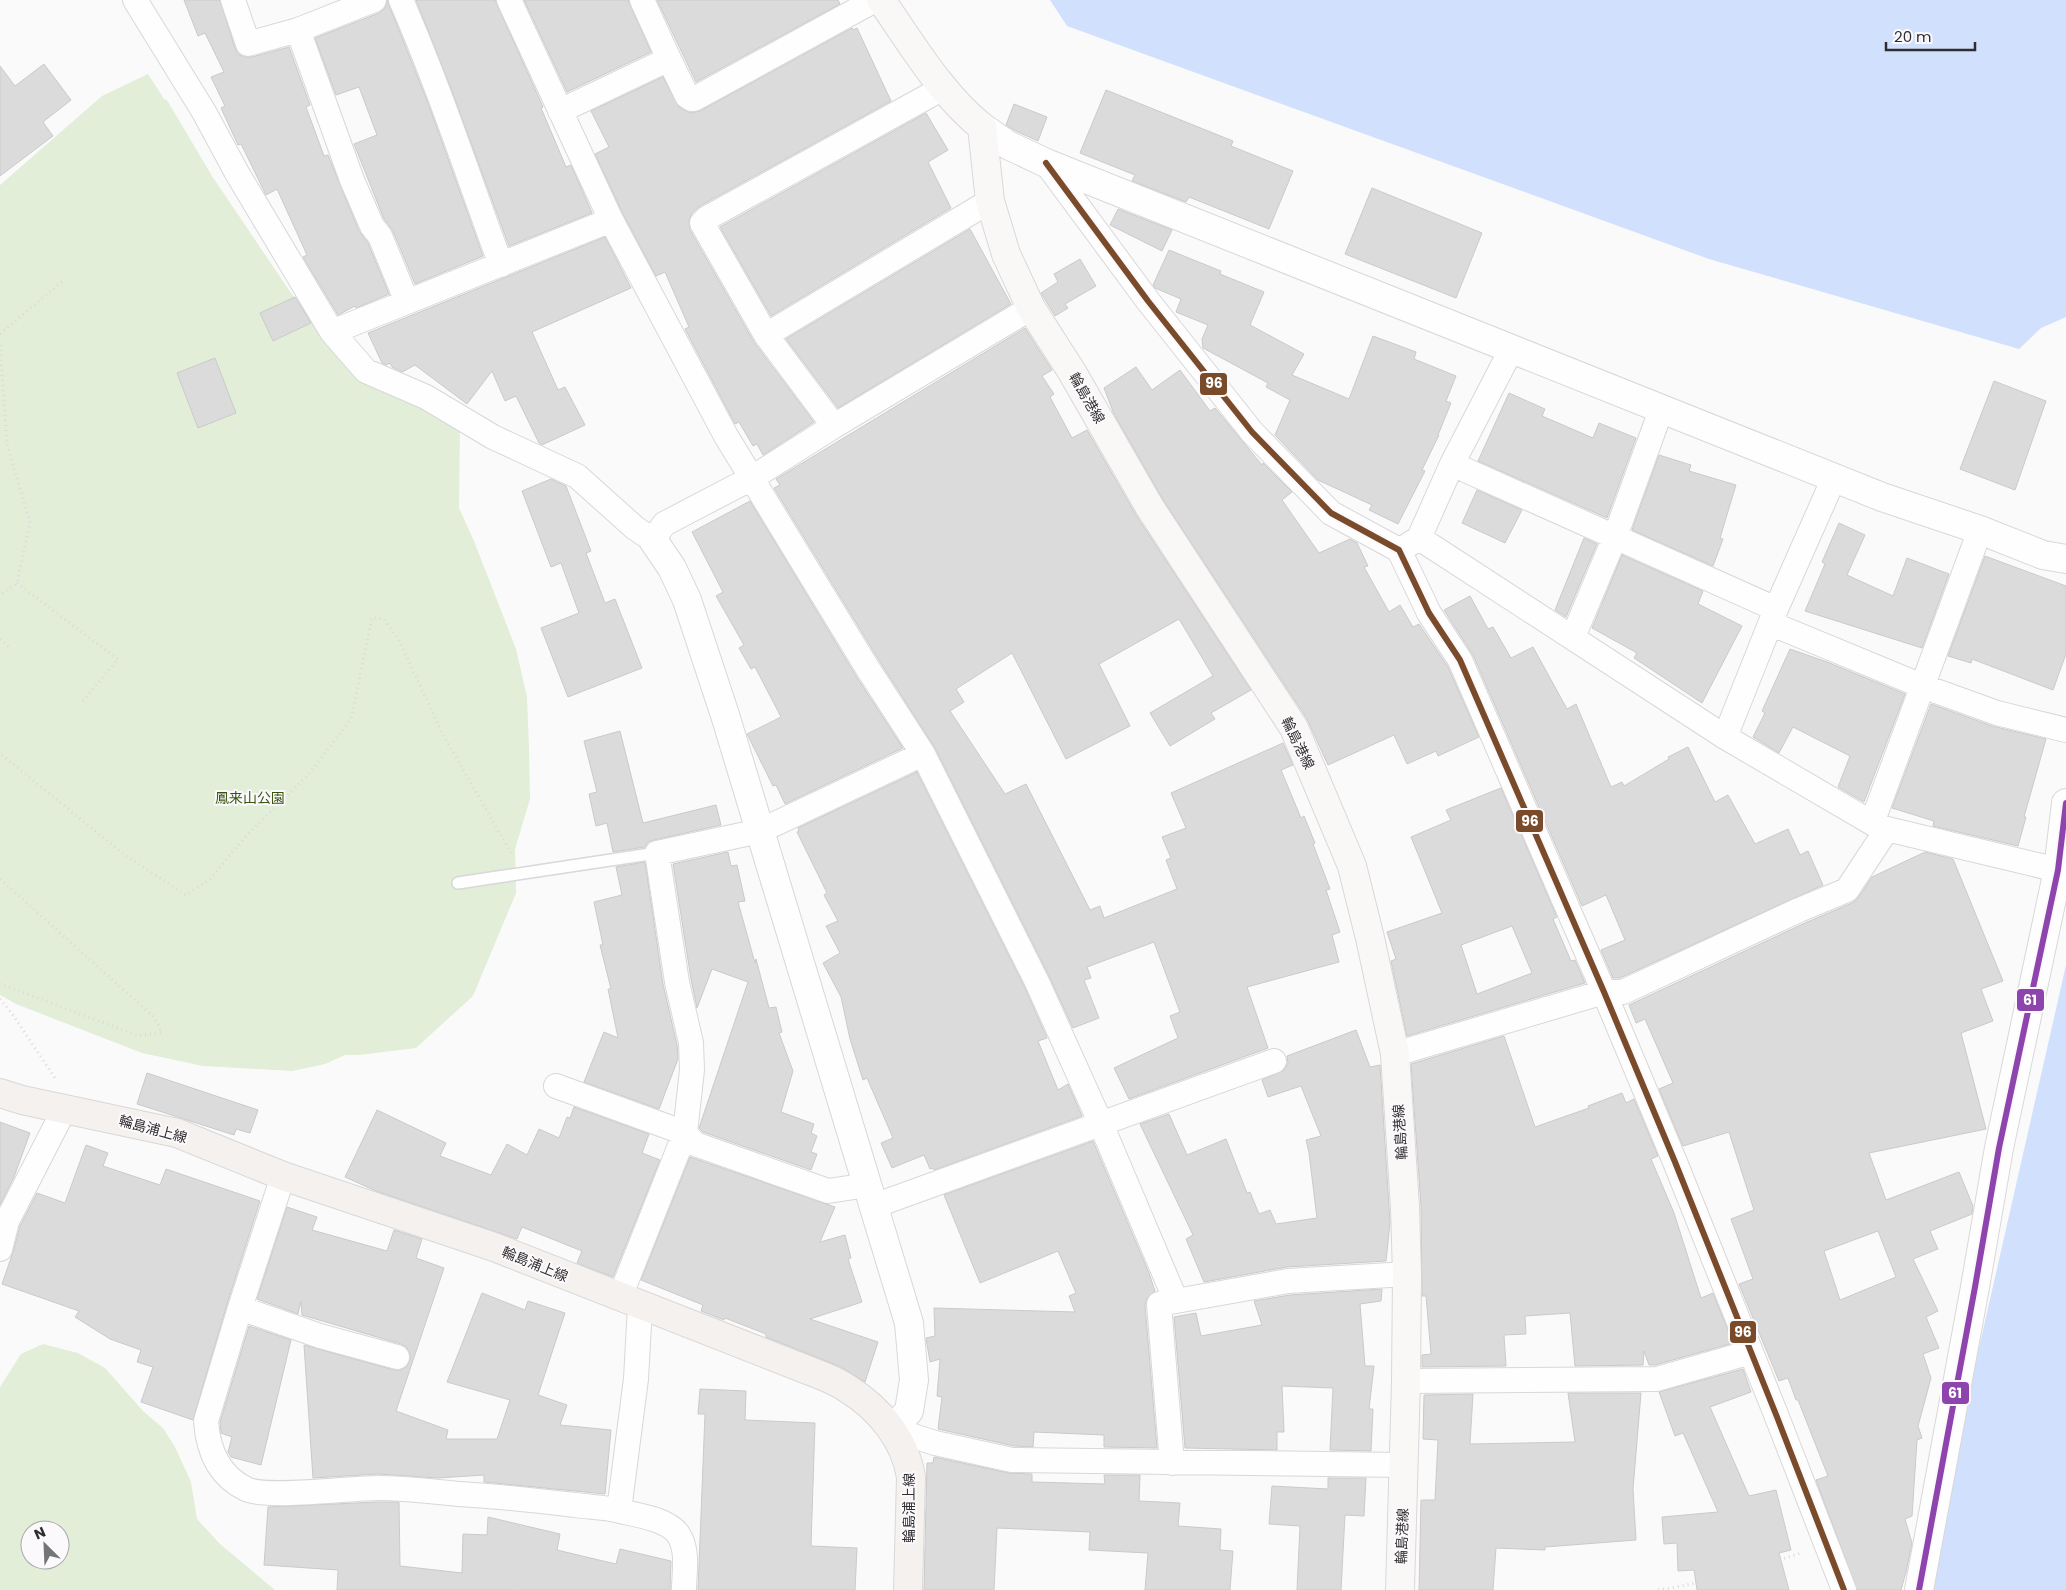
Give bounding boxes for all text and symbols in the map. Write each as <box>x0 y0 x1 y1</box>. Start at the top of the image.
scale bar <box>1886 20 1975 52</box>
text: 20 m <box>1894 26 1932 47</box>
street label: 輪島港線 <box>1064 369 1110 427</box>
line badge: 96 <box>1199 372 1228 396</box>
text: 96 <box>1205 373 1223 393</box>
street label: 輪島港線 <box>1277 713 1319 773</box>
park label: 鳳来山公園 <box>215 788 285 808</box>
line badge: 96 <box>1515 809 1544 833</box>
text: 96 <box>1521 811 1539 831</box>
line badge: 61 <box>2016 988 2045 1012</box>
text: 61 <box>2023 990 2037 1010</box>
street label: 輪島港線 <box>1388 1103 1412 1161</box>
street label: 輪島浦上線 <box>117 1110 189 1148</box>
street label: 輪島浦上線 <box>499 1242 571 1286</box>
line badge: 96 <box>1729 1320 1757 1344</box>
text: 96 <box>1734 1322 1752 1342</box>
line badge: 61 <box>1941 1381 1970 1405</box>
text: 61 <box>1948 1383 1962 1403</box>
street label: 輪島浦上線 <box>899 1473 919 1543</box>
street label: 輪島港線 <box>1391 1508 1413 1564</box>
north arrow <box>20 1520 70 1570</box>
text: N <box>31 1522 49 1544</box>

